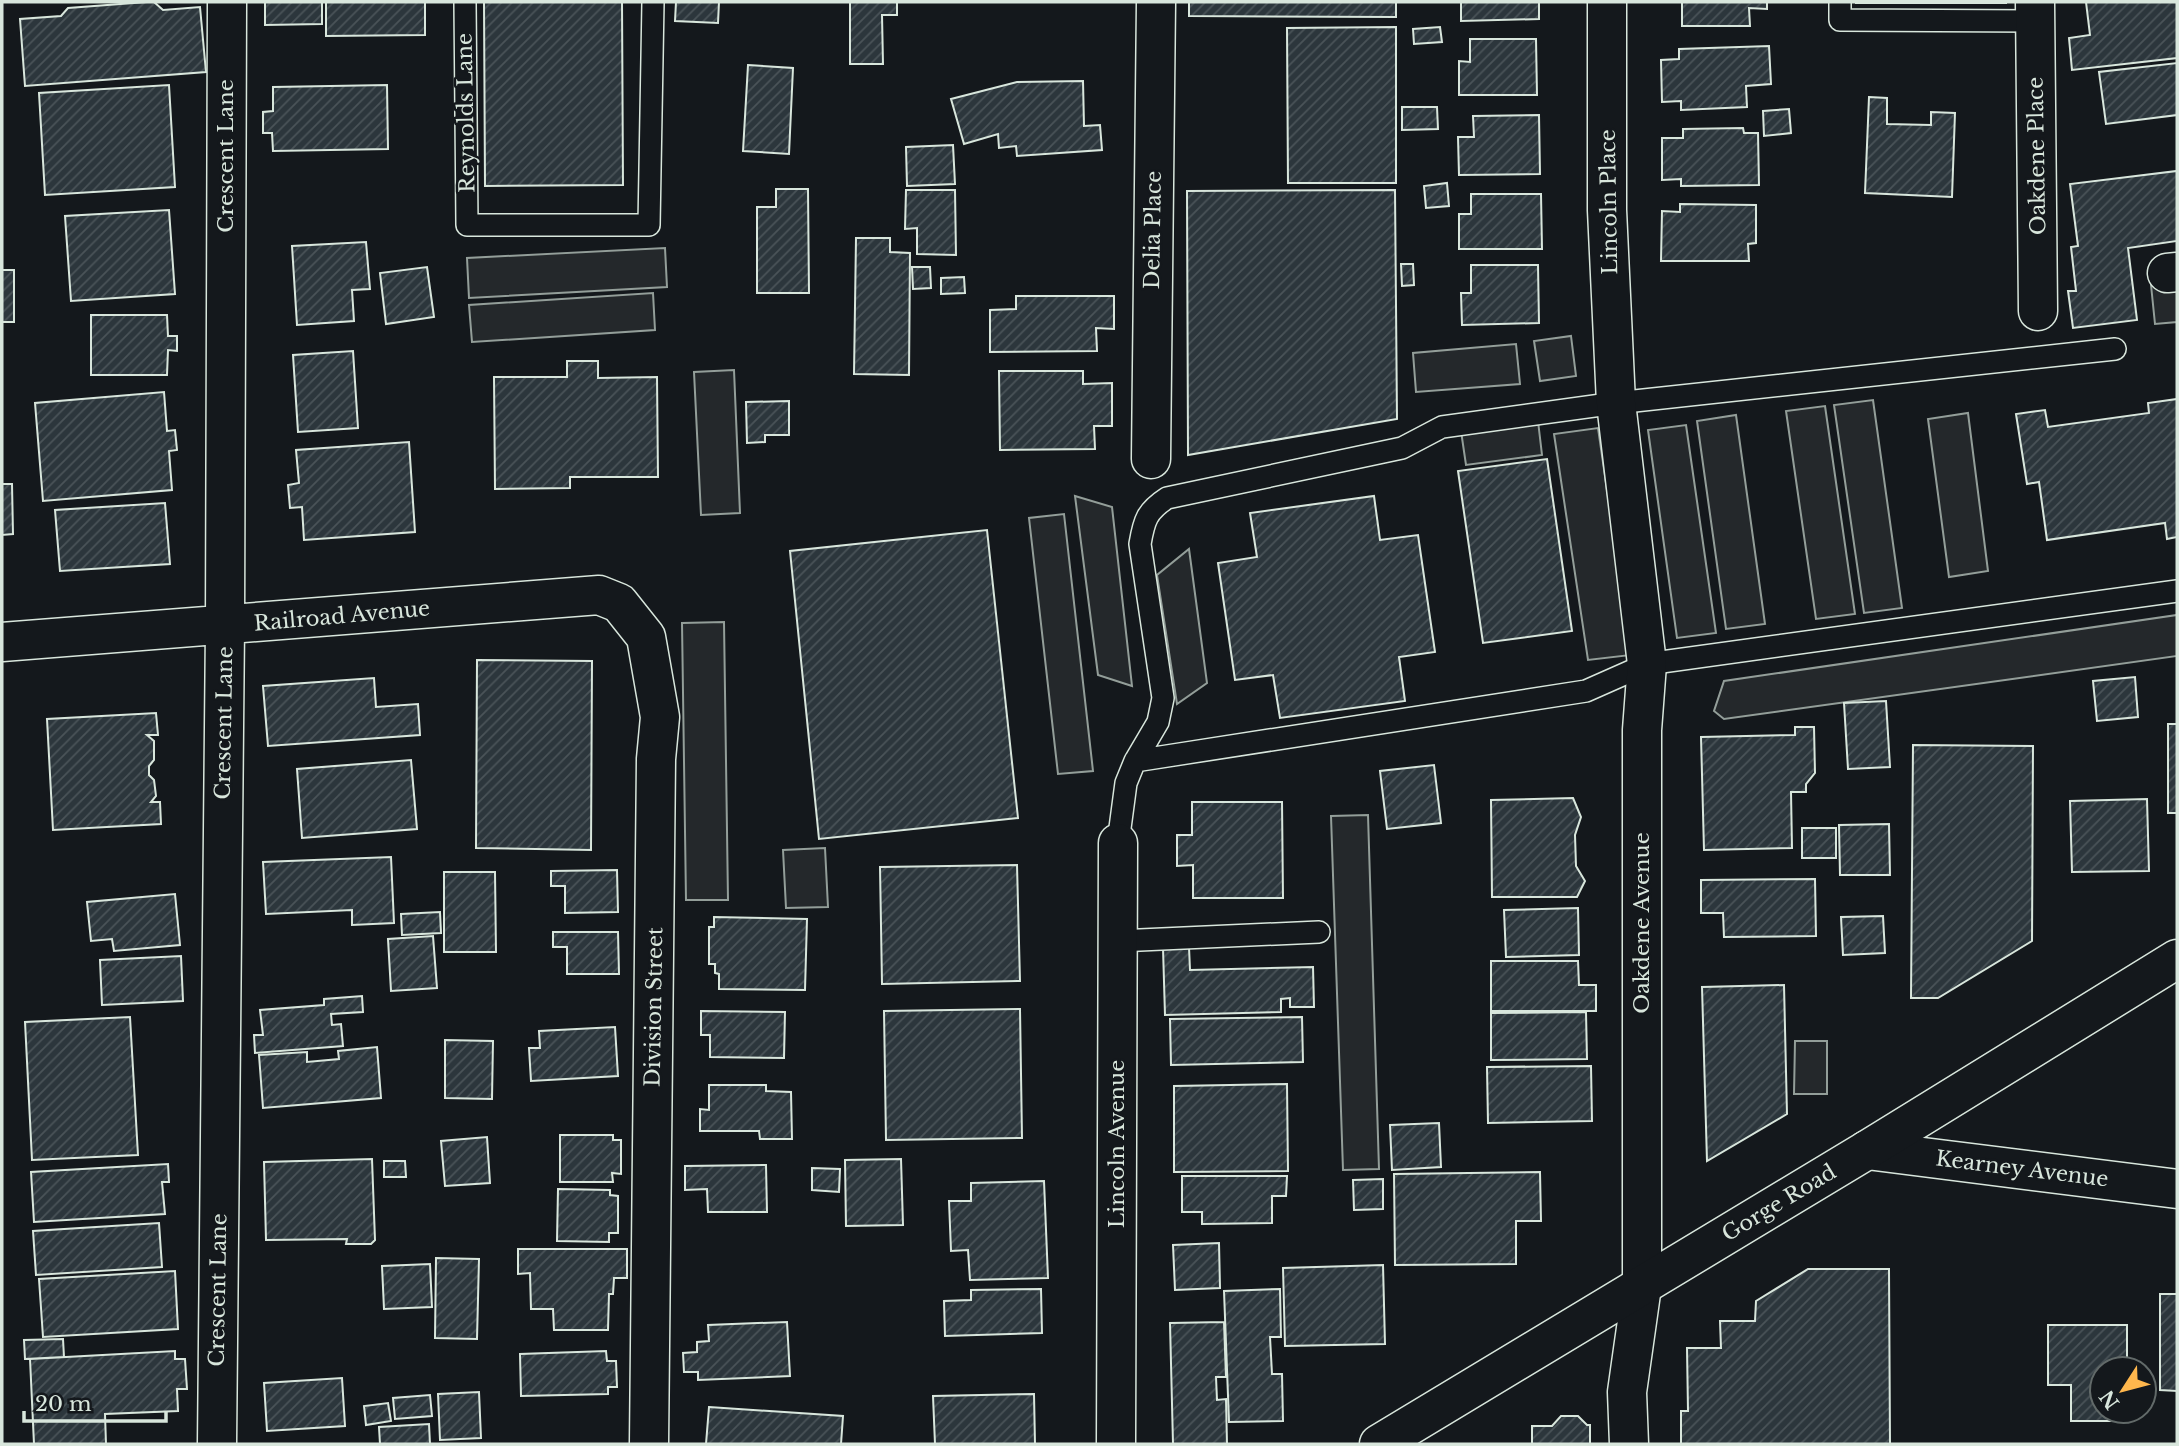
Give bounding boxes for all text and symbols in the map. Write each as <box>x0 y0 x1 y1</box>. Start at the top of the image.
street label: Reynolds Lane <box>452 33 480 193</box>
street label: Oakdene Place <box>2023 77 2051 235</box>
street label: Crescent Lane <box>213 79 239 233</box>
street label: Lincoln Place <box>1595 129 1623 275</box>
street label: Delia Place <box>1139 171 1167 289</box>
street label: Railroad Avenue <box>253 595 431 637</box>
street label: Crescent Lane <box>210 646 238 800</box>
street label: Oakdene Avenue <box>1629 832 1655 1014</box>
street label: Division Street <box>640 927 668 1087</box>
street label: Lincoln Avenue <box>1104 1060 1130 1228</box>
street label: Kearney Avenue <box>1934 1146 2110 1192</box>
street label: Gorge Road <box>1717 1159 1841 1247</box>
street label: Crescent Lane <box>204 1213 232 1367</box>
north arrow <box>2088 1355 2158 1425</box>
scale bar <box>24 1380 166 1424</box>
text: N <box>2095 1386 2124 1414</box>
text: 20 m <box>35 1391 92 1417</box>

